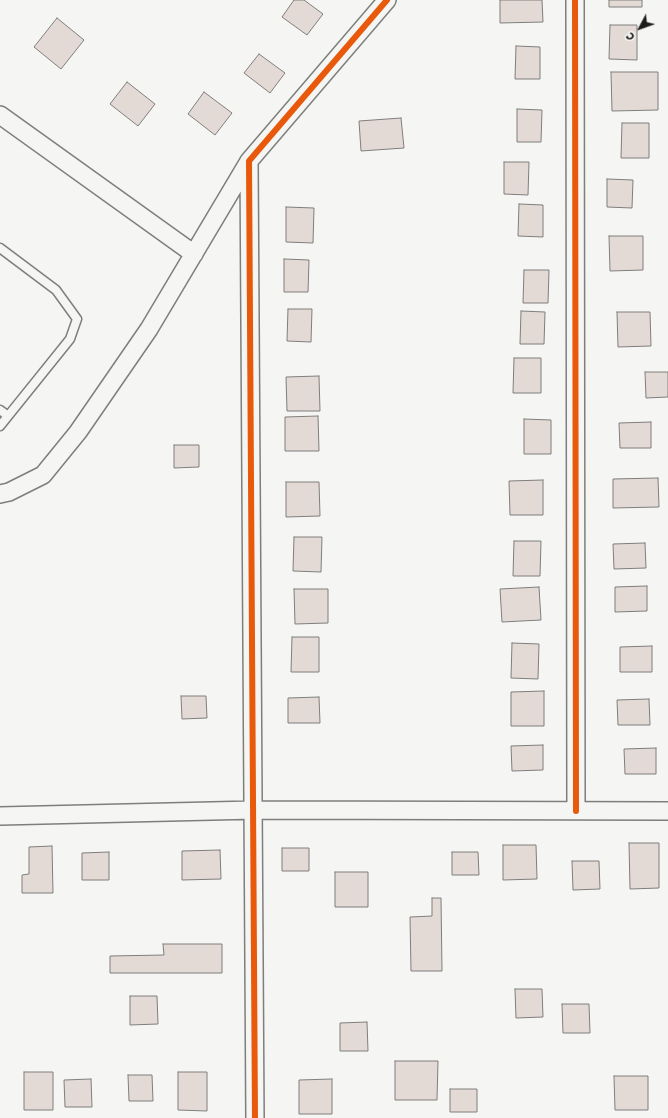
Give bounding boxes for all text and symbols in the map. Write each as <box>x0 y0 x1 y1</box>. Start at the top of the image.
north arrow <box>620 8 660 48</box>
text: С <box>623 29 638 44</box>

